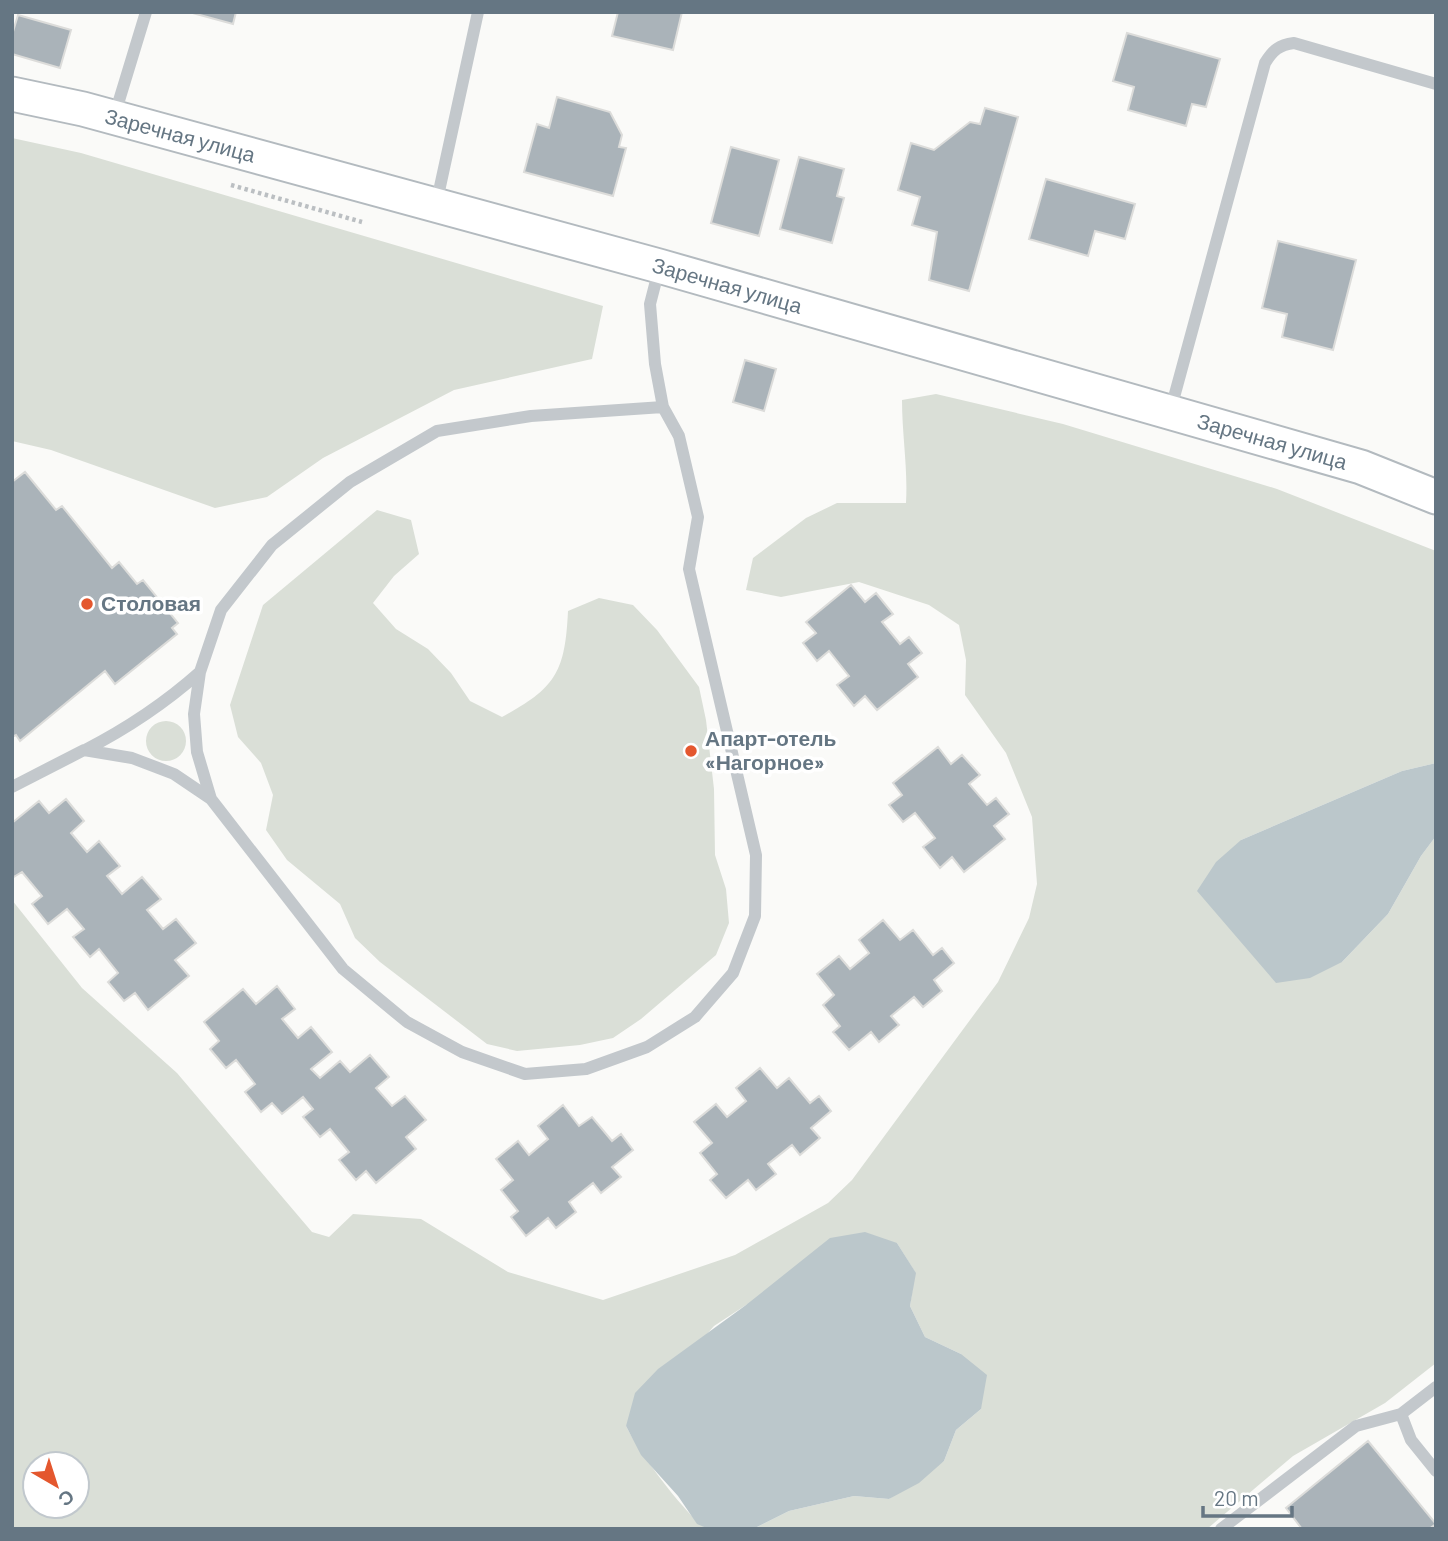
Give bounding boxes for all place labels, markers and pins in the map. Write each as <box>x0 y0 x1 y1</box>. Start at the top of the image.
place label: Столовая <box>101 590 201 615</box>
marker: Столовая <box>79 596 95 612</box>
place label: Апарт-отель «Нагорное» <box>705 725 837 774</box>
marker: Апарт-отель «Нагорное» <box>683 743 699 759</box>

